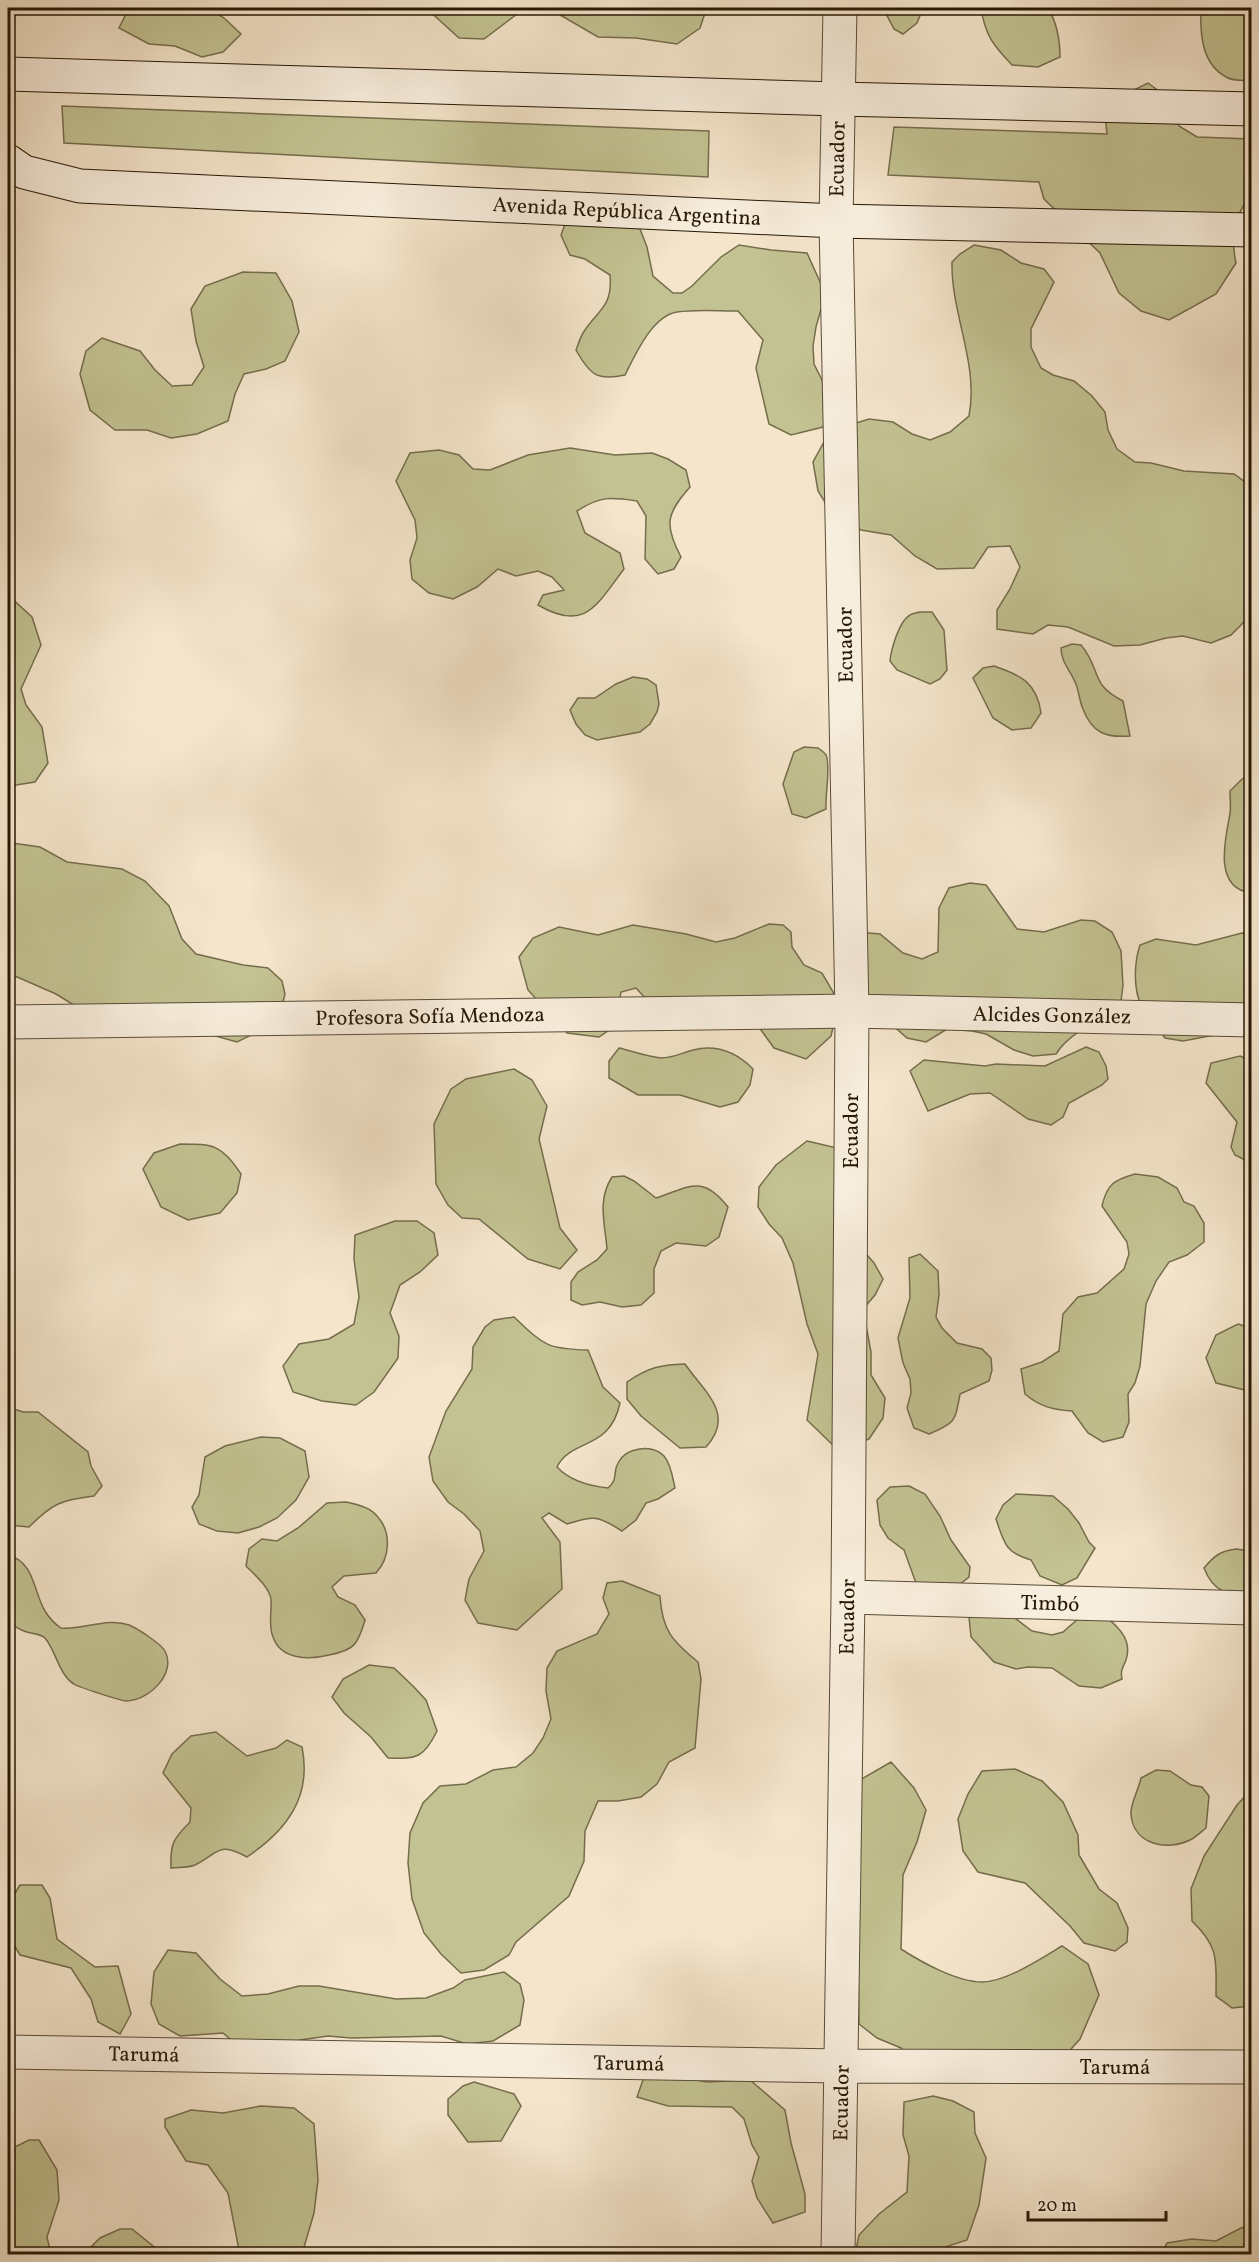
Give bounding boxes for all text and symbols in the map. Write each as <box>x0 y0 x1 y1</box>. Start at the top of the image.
street label: Ecuador <box>823 121 854 197</box>
street label: Avenida República Argentina <box>492 191 762 234</box>
street label: Ecuador <box>831 606 862 683</box>
street label: Profesora Sofía Mendoza <box>315 1001 545 1034</box>
street label: Alcides González <box>972 1001 1131 1032</box>
street label: Ecuador <box>838 1093 867 1169</box>
street label: Ecuador <box>833 1579 864 1655</box>
street label: Timbó <box>1020 1589 1080 1620</box>
street label: Tarumá <box>108 2040 180 2071</box>
street label: Tarumá <box>593 2049 665 2080</box>
street label: Tarumá <box>1079 2054 1151 2083</box>
street label: Ecuador <box>827 2065 858 2141</box>
scale bar <box>1028 2184 1166 2222</box>
text: 20 m <box>1037 2194 1077 2219</box>

